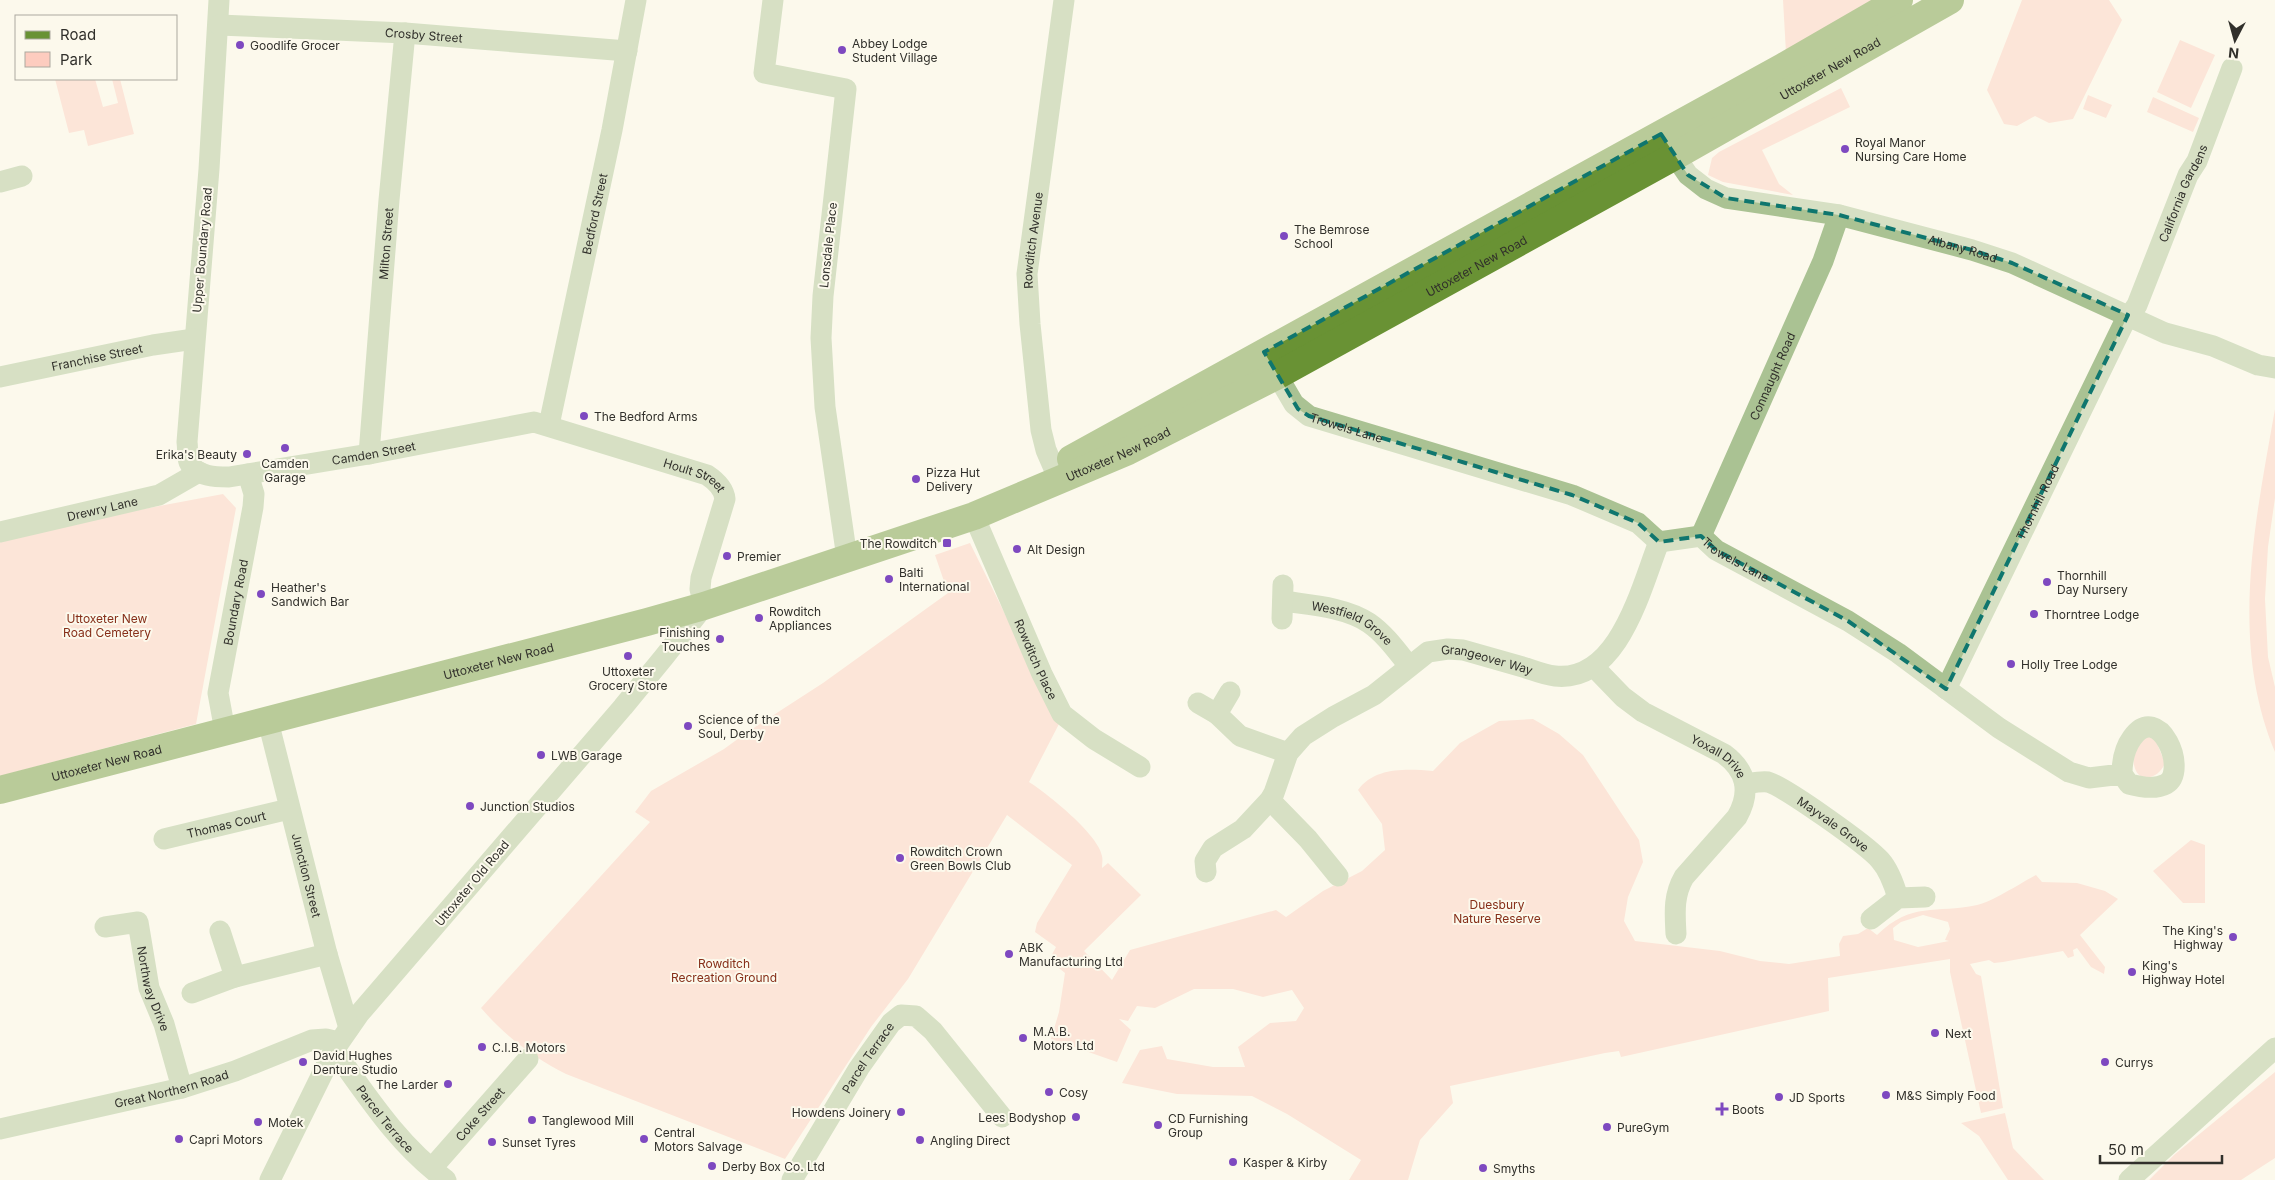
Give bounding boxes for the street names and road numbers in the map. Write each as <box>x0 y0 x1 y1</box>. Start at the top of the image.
street label: Crosby Street <box>385 25 463 45</box>
street label: Uttoxeter New Road <box>1777 34 1883 103</box>
street label: California Gardens <box>2155 142 2210 244</box>
street label: Bedford Street <box>578 172 610 256</box>
street label: Upper Boundary Road <box>189 187 215 313</box>
street label: Rowditch Avenue <box>1020 191 1046 289</box>
street label: Lonsdale Place <box>816 201 840 289</box>
street label: Milton Street <box>375 207 396 280</box>
street label: Albany Road <box>1926 231 1999 265</box>
street label: Uttoxeter New Road <box>1423 232 1529 300</box>
street label: Connaught Road <box>1746 330 1798 422</box>
street label: Franchise Street <box>50 340 144 374</box>
street label: Trowels Lane <box>1308 409 1385 445</box>
street label: Uttoxeter New Road <box>1063 423 1173 484</box>
street label: Camden Street <box>331 438 417 468</box>
street label: Hoult Street <box>662 455 729 495</box>
street label: Thornhill Road <box>2012 462 2062 542</box>
street label: Drewry Lane <box>65 493 139 524</box>
street label: Trowels Lane <box>1699 534 1772 585</box>
street label: Boundary Road <box>220 558 251 646</box>
street label: Westfield Grove <box>1311 597 1396 648</box>
street label: Rowditch Place <box>1012 616 1061 702</box>
street label: Uttoxeter New Road <box>442 639 555 682</box>
street label: Grangeover Way <box>1440 641 1535 677</box>
street label: Yoxall Drive <box>1688 731 1750 780</box>
street label: Uttoxeter New Road <box>50 741 163 784</box>
street label: Mayvale Grove <box>1795 793 1872 855</box>
street label: Thomas Court <box>185 807 267 841</box>
street label: Junction Street <box>289 831 325 919</box>
street label: Uttoxeter Old Road <box>432 837 512 929</box>
street label: Northway Drive <box>135 945 173 1033</box>
street label: Parcel Terrace <box>838 1019 897 1096</box>
street label: Great Northern Road <box>113 1066 230 1111</box>
street label: Parcel Terrace <box>354 1082 417 1156</box>
street label: Coke Street <box>452 1084 507 1144</box>

